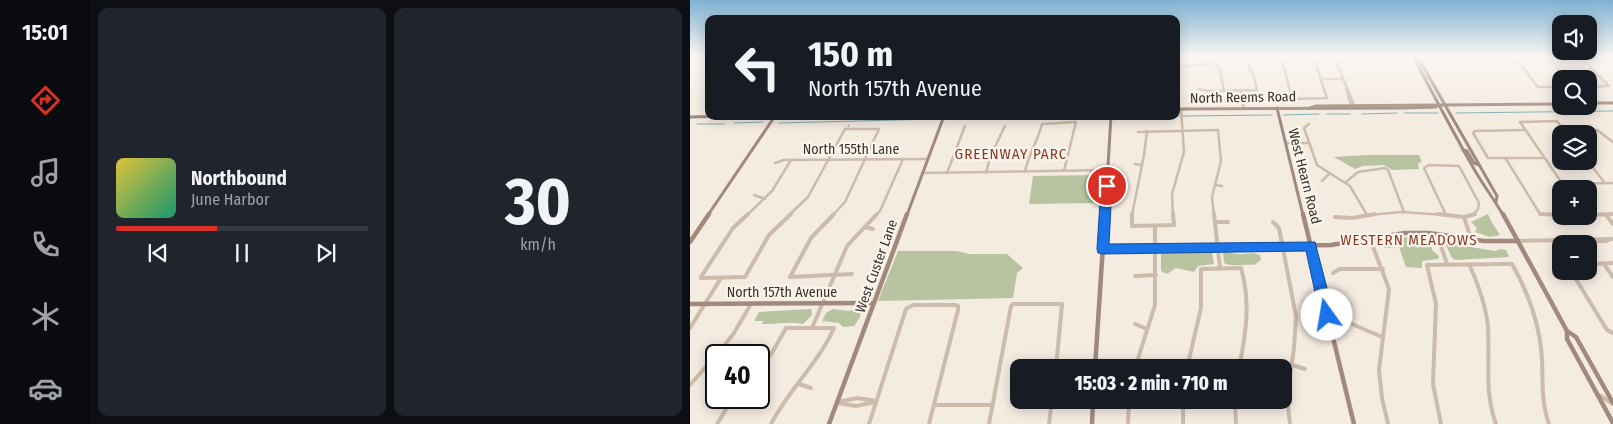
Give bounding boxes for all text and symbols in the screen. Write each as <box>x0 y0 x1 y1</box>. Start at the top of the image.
map controls <box>1552 15 1597 280</box>
button: sound <box>1552 15 1597 60</box>
text: 15:01 <box>22 19 68 46</box>
text: 150 m <box>808 33 893 75</box>
icon: left <box>725 35 790 100</box>
button: search <box>1552 70 1597 115</box>
text: North 157th Avenue <box>808 75 982 102</box>
icon: directions <box>28 83 63 118</box>
street label: North Reems Road <box>1190 88 1296 107</box>
button: layers <box>1552 125 1597 170</box>
street label: West Hearn Road <box>1284 127 1325 226</box>
street label: North 155th Lane <box>803 141 899 158</box>
district label: GREENWAY PARC <box>955 145 1067 163</box>
icon: music <box>28 155 63 190</box>
text: 30 <box>505 163 571 241</box>
pin <box>1086 165 1128 207</box>
text: Northbound <box>191 167 287 190</box>
icon: arrive <box>1093 172 1121 200</box>
button: + <box>1552 180 1597 225</box>
text: June Harbor <box>191 190 269 209</box>
street label: West Custer Lane <box>852 217 901 315</box>
icon: phone <box>28 227 63 262</box>
district label: WESTERN MEADOWS <box>1340 231 1478 249</box>
text: km/h <box>520 235 556 254</box>
button: − <box>1552 235 1597 280</box>
icon: previous <box>144 239 172 267</box>
icon: pause <box>228 239 256 267</box>
icon: next <box>312 239 340 267</box>
street label: North 157th Avenue <box>727 284 837 301</box>
position arrow <box>1300 288 1352 340</box>
icon: climate <box>28 299 63 334</box>
speed limit sign: 40 <box>705 344 770 409</box>
icon: car <box>28 371 63 406</box>
text: 15:03 · 2 min · 710 m <box>1075 372 1227 395</box>

